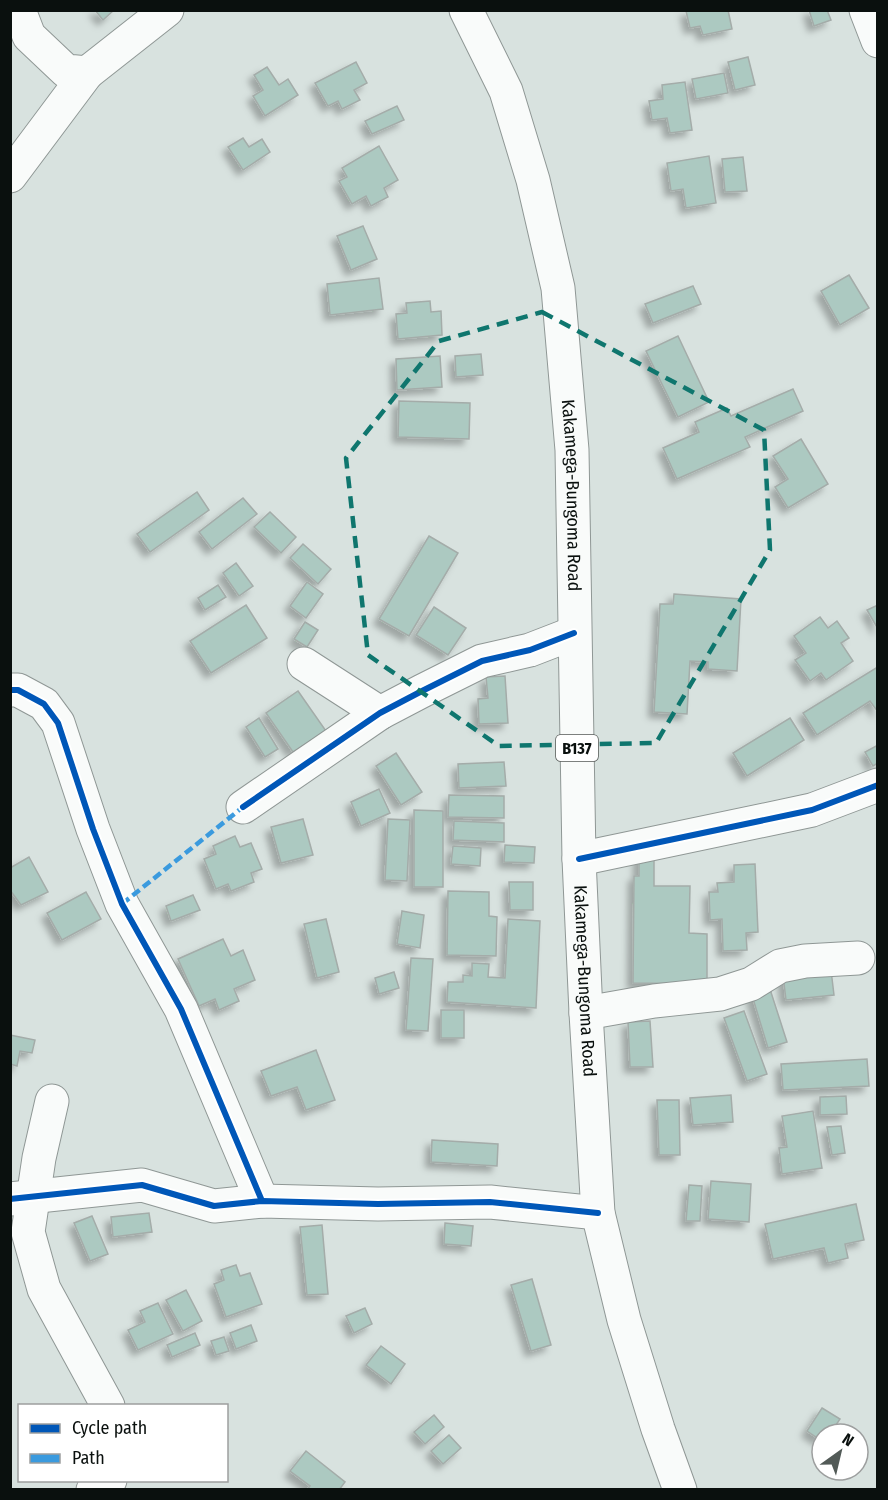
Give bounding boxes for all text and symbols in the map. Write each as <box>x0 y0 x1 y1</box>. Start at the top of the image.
street label: Kakamega-Bungoma Road <box>557 398 585 591</box>
road number: B137 <box>556 735 598 761</box>
street label: Kakamega-Bungoma Road <box>569 885 601 1078</box>
legend <box>18 1404 228 1482</box>
text: Cycle path <box>72 1417 147 1439</box>
north arrow <box>810 1422 870 1482</box>
text: N <box>839 1429 857 1451</box>
text: Path <box>72 1447 105 1469</box>

